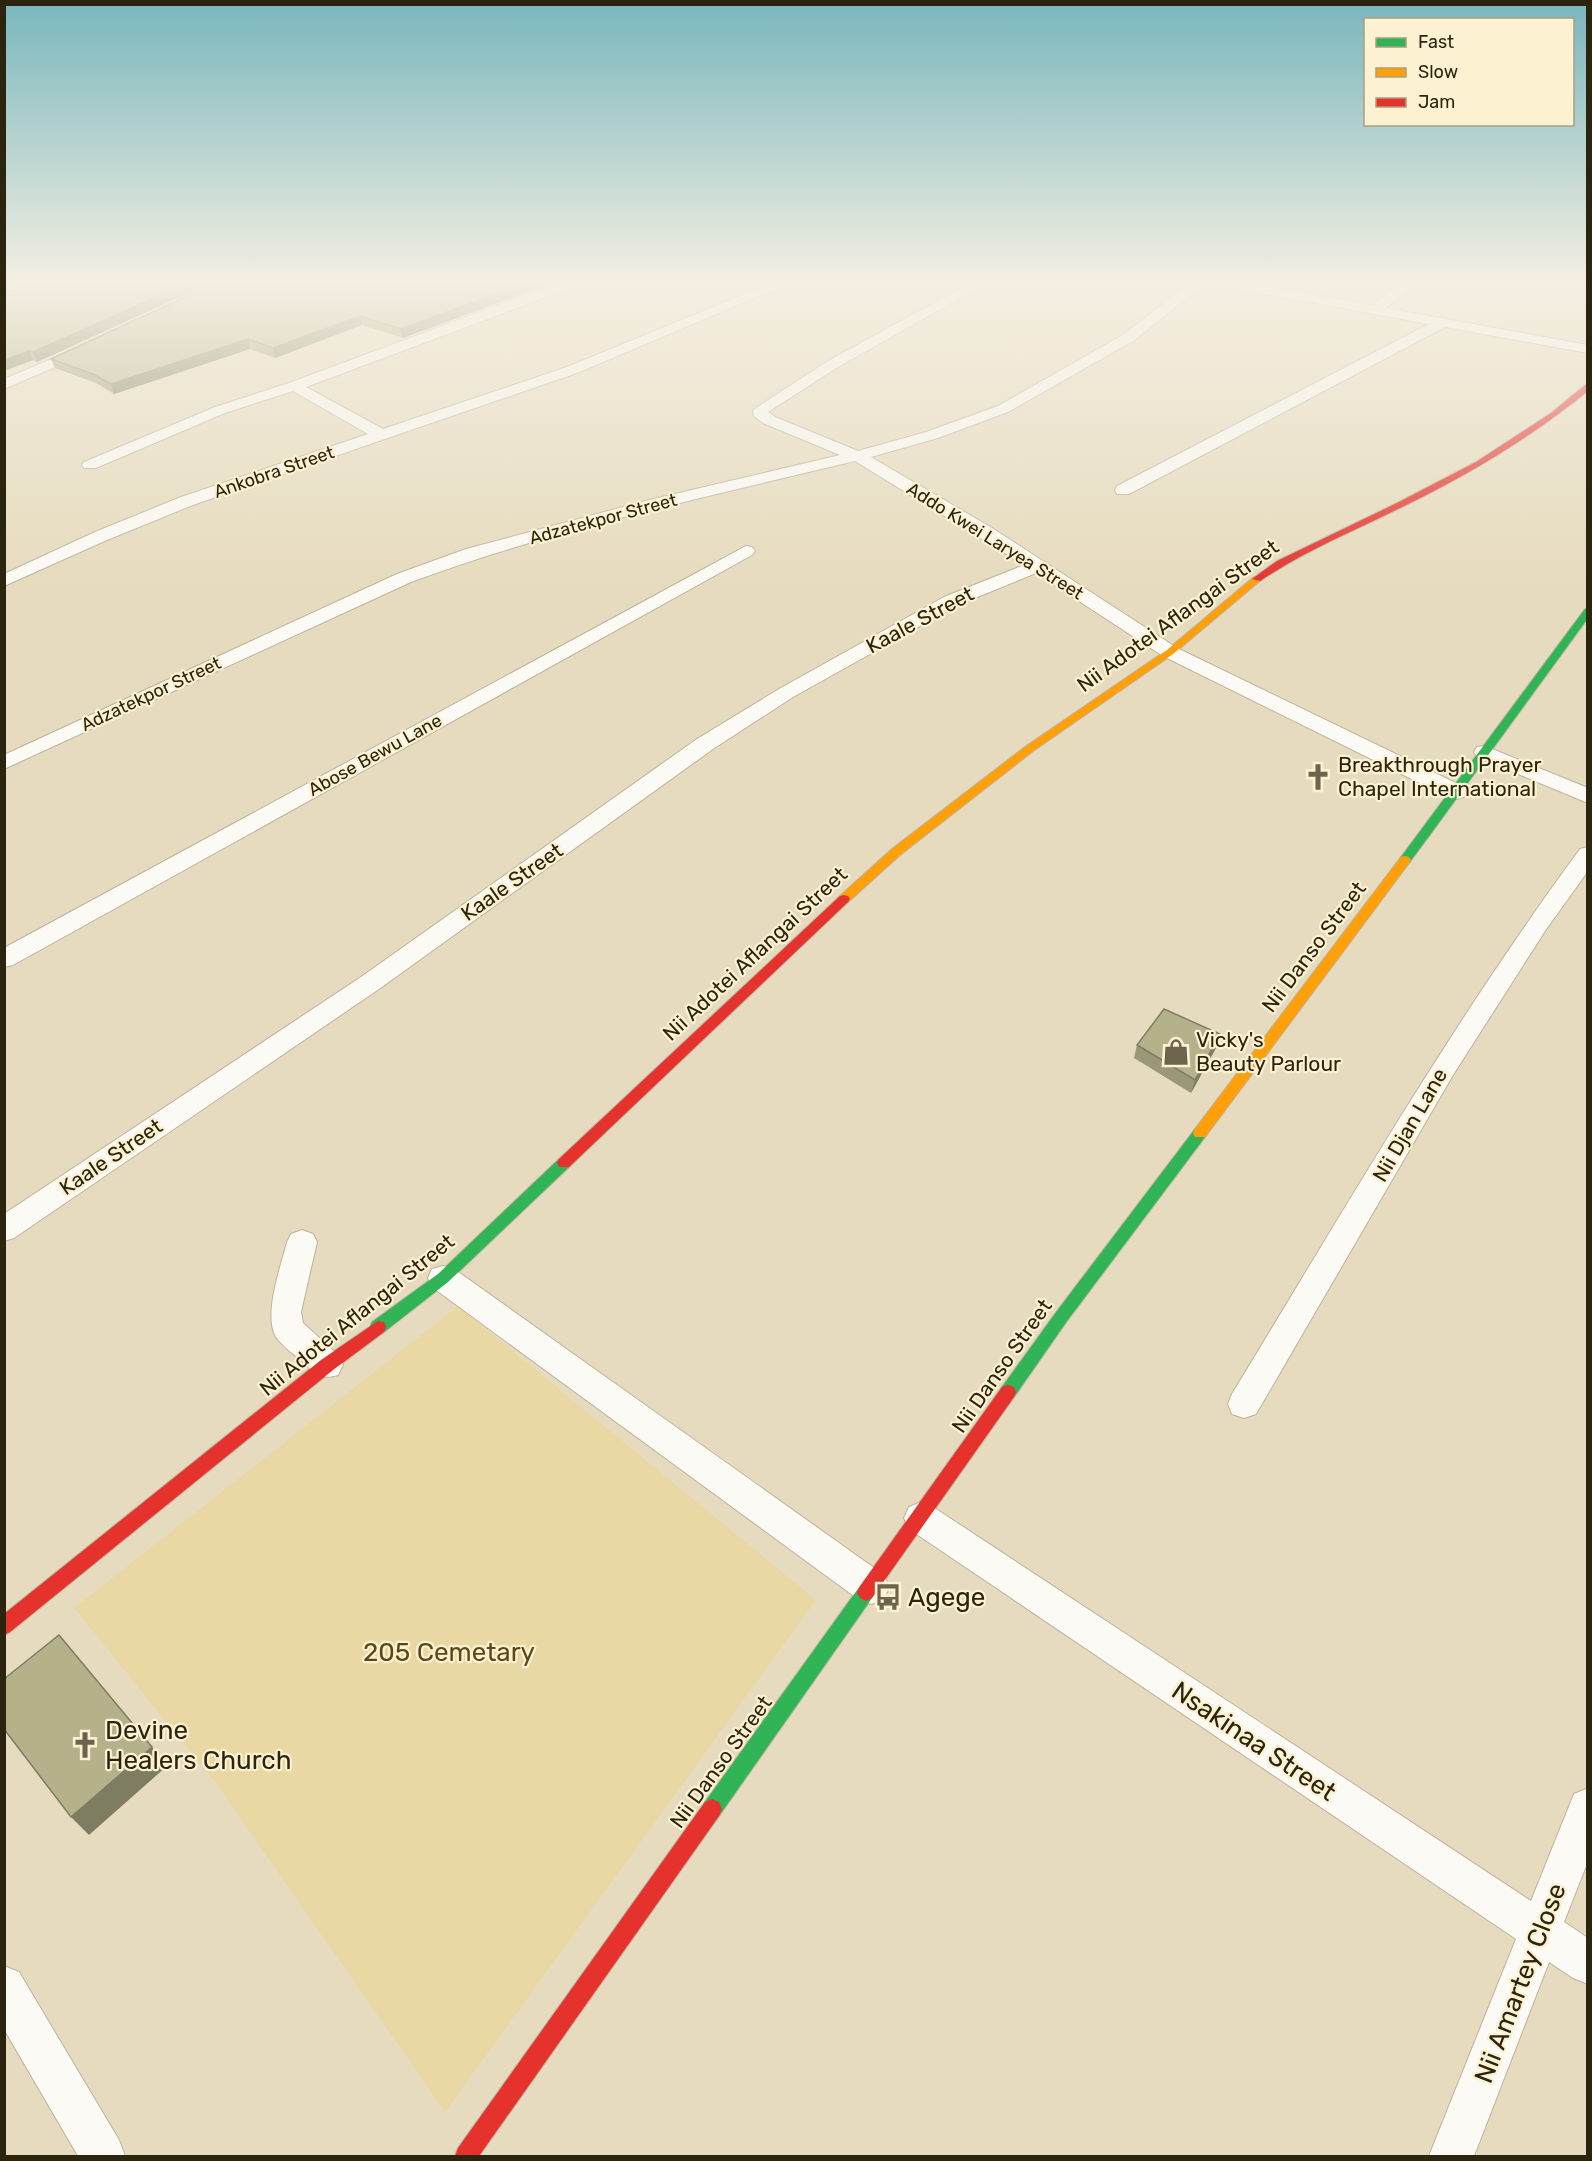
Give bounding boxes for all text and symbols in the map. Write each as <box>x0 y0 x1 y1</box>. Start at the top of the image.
legend <box>1364 18 1574 126</box>
text: Fast <box>1418 31 1454 53</box>
text: Slow <box>1418 61 1458 83</box>
text: Jam <box>1418 91 1455 113</box>
street label: Ankobra Street <box>211 441 337 503</box>
street label: Addo Kwei Laryea Street <box>903 478 1087 604</box>
street label: Adzatekpor Street <box>527 489 679 549</box>
street label: Nii Adotei Aflangai Street <box>1072 534 1283 697</box>
street label: Kaale Street <box>862 581 978 658</box>
street label: Adzatekpor Street <box>77 652 225 736</box>
street label: Abose Bewu Lane <box>304 709 446 801</box>
place label: Breakthrough Prayer Chapel International <box>1338 752 1542 801</box>
church icon: Breakthrough Prayer Chapel International <box>1303 762 1333 792</box>
street label: Kaale Street <box>456 837 567 926</box>
street label: Nii Adotei Aflangai Street <box>657 862 852 1046</box>
street label: Nii Danso Street <box>1256 876 1371 1017</box>
place label: Vicky's Beauty Parlour <box>1196 1027 1341 1076</box>
shop icon: Vicky's Beauty Parlour <box>1161 1037 1191 1067</box>
street label: Nii Djan Lane <box>1367 1063 1452 1186</box>
street label: Kaale Street <box>55 1113 167 1200</box>
street label: Nii Adotei Aflangai Street <box>254 1228 459 1401</box>
street label: Nii Danso Street <box>946 1294 1057 1437</box>
bus stop icon: Agege <box>873 1582 903 1612</box>
place label: Agege <box>908 1582 985 1613</box>
park label: 205 Cemetary <box>363 1637 535 1668</box>
street label: Nsakinaa Street <box>1166 1675 1342 1808</box>
street label: Nii Danso Street <box>664 1691 777 1833</box>
place label: Devine Healers Church <box>105 1715 291 1776</box>
church icon: Devine Healers Church <box>70 1730 100 1760</box>
street label: Nii Amartey Close <box>1468 1879 1573 2088</box>

